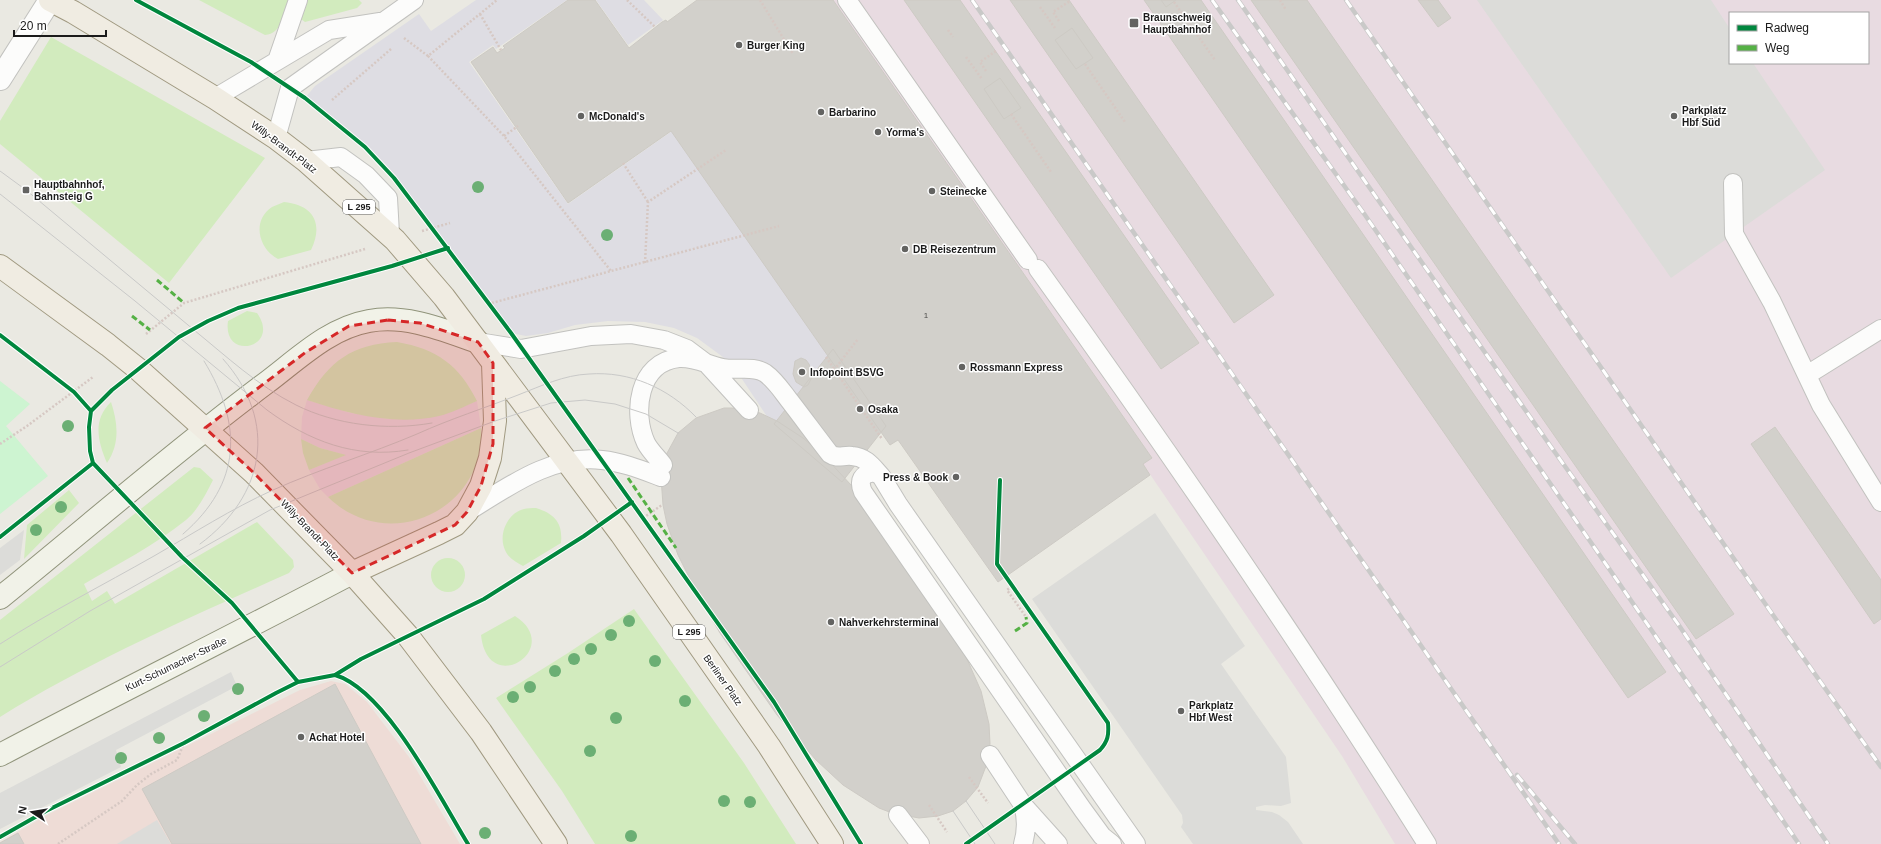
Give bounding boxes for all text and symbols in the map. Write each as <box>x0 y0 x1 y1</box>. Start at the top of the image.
scale bar <box>14 12 106 38</box>
place label: Braunschweig Hauptbahnhof <box>1143 12 1211 35</box>
legend <box>1729 12 1869 64</box>
marker: Braunschweig Hauptbahnhof <box>1128 17 1140 29</box>
text: 20 m <box>20 19 47 33</box>
text: Radweg <box>1765 21 1809 35</box>
marker: Burger King <box>734 40 744 50</box>
place label: Burger King <box>747 40 805 51</box>
text: Weg <box>1765 41 1789 55</box>
place label: Parkplatz Hbf Süd <box>1682 105 1726 128</box>
marker: Barbarino <box>816 107 826 117</box>
place label: Barbarino <box>829 107 876 118</box>
marker: McDonald's <box>576 111 586 121</box>
place label: McDonald's <box>589 111 645 122</box>
marker: Parkplatz Hbf Süd <box>1669 111 1679 121</box>
street label: Willy-Brandt-Platz <box>249 119 319 175</box>
marker: Yorma's <box>873 127 883 137</box>
place label: Yorma's <box>886 127 925 138</box>
place label: Hauptbahnhof, Bahnsteig G <box>34 179 105 202</box>
marker: Hauptbahnhof, Bahnsteig G <box>21 185 31 195</box>
marker: Steinecke <box>927 186 937 196</box>
place label: Steinecke <box>940 186 987 197</box>
road number: L 295 <box>343 200 375 214</box>
marker: DB Reisezentrum <box>900 244 910 254</box>
place label: DB Reisezentrum <box>913 244 996 255</box>
house number: 1 <box>924 311 929 320</box>
marker: Rossmann Express <box>957 362 967 372</box>
place label: Rossmann Express <box>970 362 1063 373</box>
marker: Infopoint BSVG <box>797 367 807 377</box>
place label: Infopoint BSVG <box>810 367 884 378</box>
marker: Osaka <box>855 404 865 414</box>
place label: Osaka <box>868 404 898 415</box>
place label: Press & Book <box>883 472 948 483</box>
marker: Press & Book <box>951 472 961 482</box>
street label: Willy-Brandt-Platz <box>278 498 342 562</box>
marker: Nahverkehrsterminal <box>826 617 836 627</box>
place label: Nahverkehrsterminal <box>839 617 939 628</box>
road number: L 295 <box>673 625 705 639</box>
street label: Kurt-Schumacher-Straße <box>124 635 229 693</box>
street label: Berliner Platz <box>701 652 745 708</box>
place label: Parkplatz Hbf West <box>1189 700 1233 723</box>
marker: Parkplatz Hbf West <box>1176 706 1186 716</box>
marker: Achat Hotel <box>296 732 306 742</box>
place label: Achat Hotel <box>309 732 365 743</box>
north arrow <box>12 792 52 832</box>
text: N <box>16 805 29 815</box>

